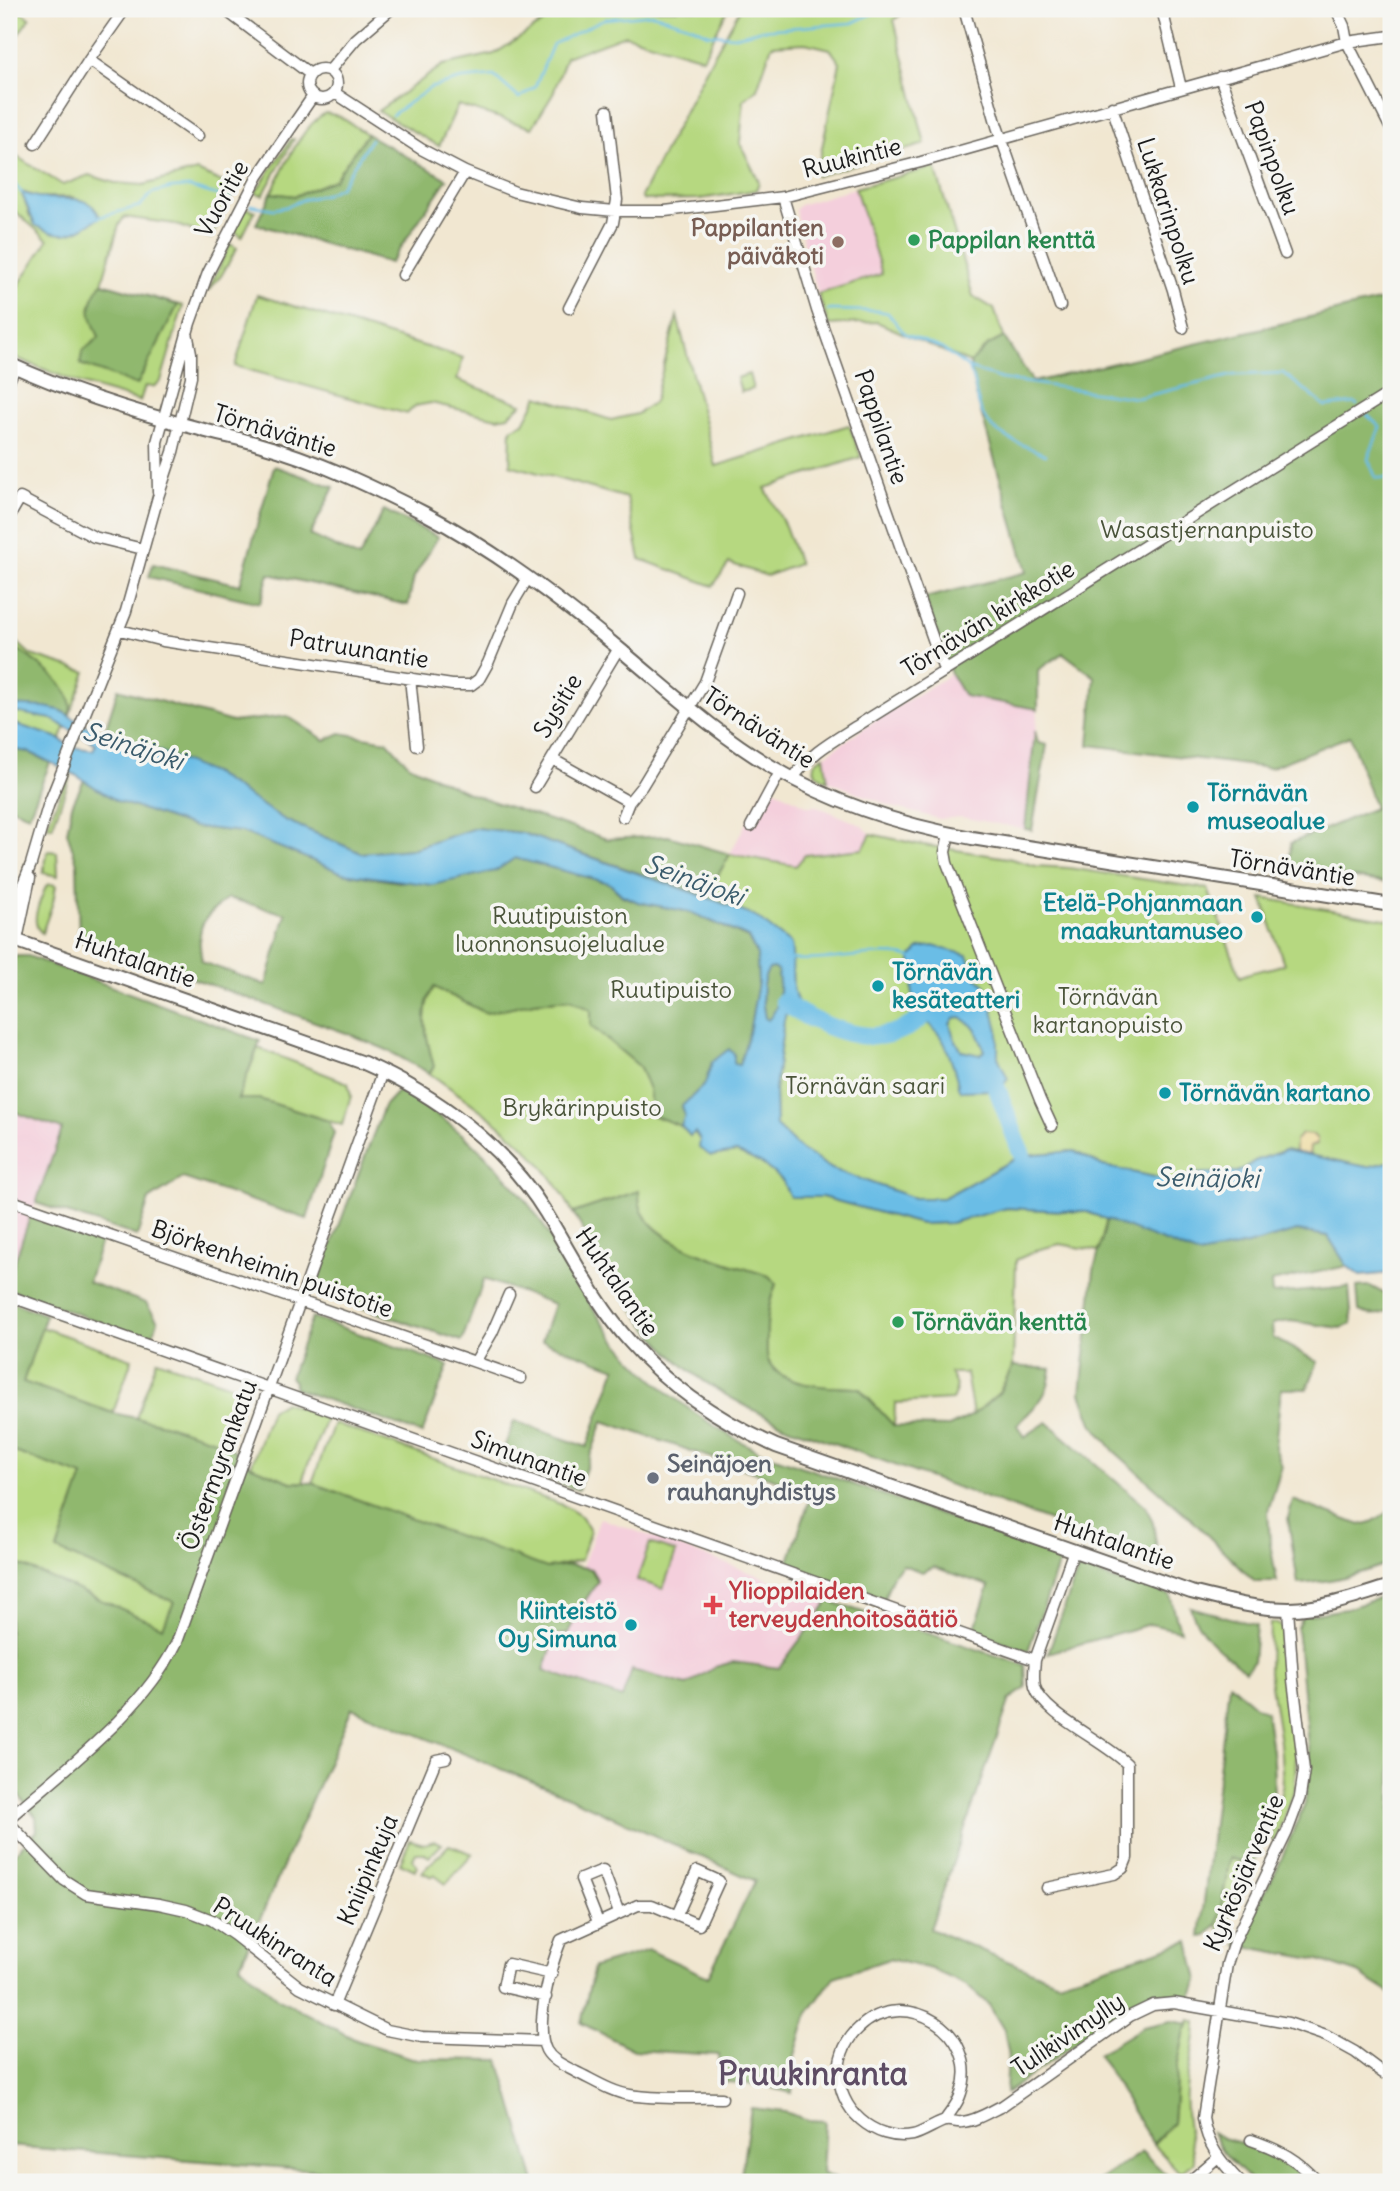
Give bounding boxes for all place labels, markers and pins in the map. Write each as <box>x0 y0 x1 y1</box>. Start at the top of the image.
place label: Pappilantien päiväkoti <box>691 212 824 270</box>
place label: Pappilan kenttä <box>928 224 1096 254</box>
marker: Pappilan kenttä <box>906 232 922 248</box>
marker: Pappilantien päiväkoti <box>830 234 846 250</box>
place label: Törnävän museoalue <box>1207 777 1325 835</box>
marker: Törnävän museoalue <box>1185 799 1201 815</box>
place label: Etelä-Pohjanmaan maakuntamuseo <box>1043 887 1243 945</box>
marker: Etelä-Pohjanmaan maakuntamuseo <box>1249 909 1265 925</box>
place label: Törnävän kesäteatteri <box>892 956 1020 1014</box>
marker: Törnävän kesäteatteri <box>870 978 886 994</box>
place label: Törnävän kartano <box>1179 1077 1370 1107</box>
marker: Törnävän kartano <box>1157 1085 1173 1101</box>
place label: Törnävän kenttä <box>912 1306 1088 1336</box>
marker: Törnävän kenttä <box>890 1314 906 1330</box>
place label: Seinäjoen rauhanyhdistys <box>667 1448 836 1506</box>
marker: Seinäjoen rauhanyhdistys <box>645 1470 661 1486</box>
place label: Ylioppilaiden terveydenhoitosäätiö <box>728 1575 958 1633</box>
place label: Kiinteistö Oy Simuna <box>498 1595 617 1653</box>
marker: Ylioppilaiden terveydenhoitosäätiö <box>703 1595 723 1615</box>
marker: Kiinteistö Oy Simuna <box>623 1617 639 1633</box>

